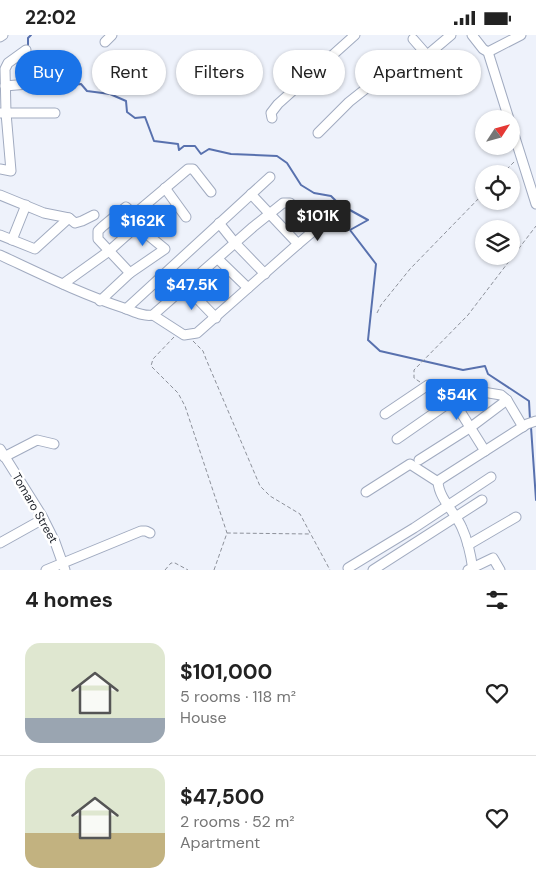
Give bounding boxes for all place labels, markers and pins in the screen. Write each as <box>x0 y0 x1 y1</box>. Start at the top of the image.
pin: $101K <box>283 199 353 242</box>
pin: $162K <box>108 205 178 247</box>
pin: $47.5K <box>151 269 233 311</box>
pin: $54K <box>427 379 487 421</box>

